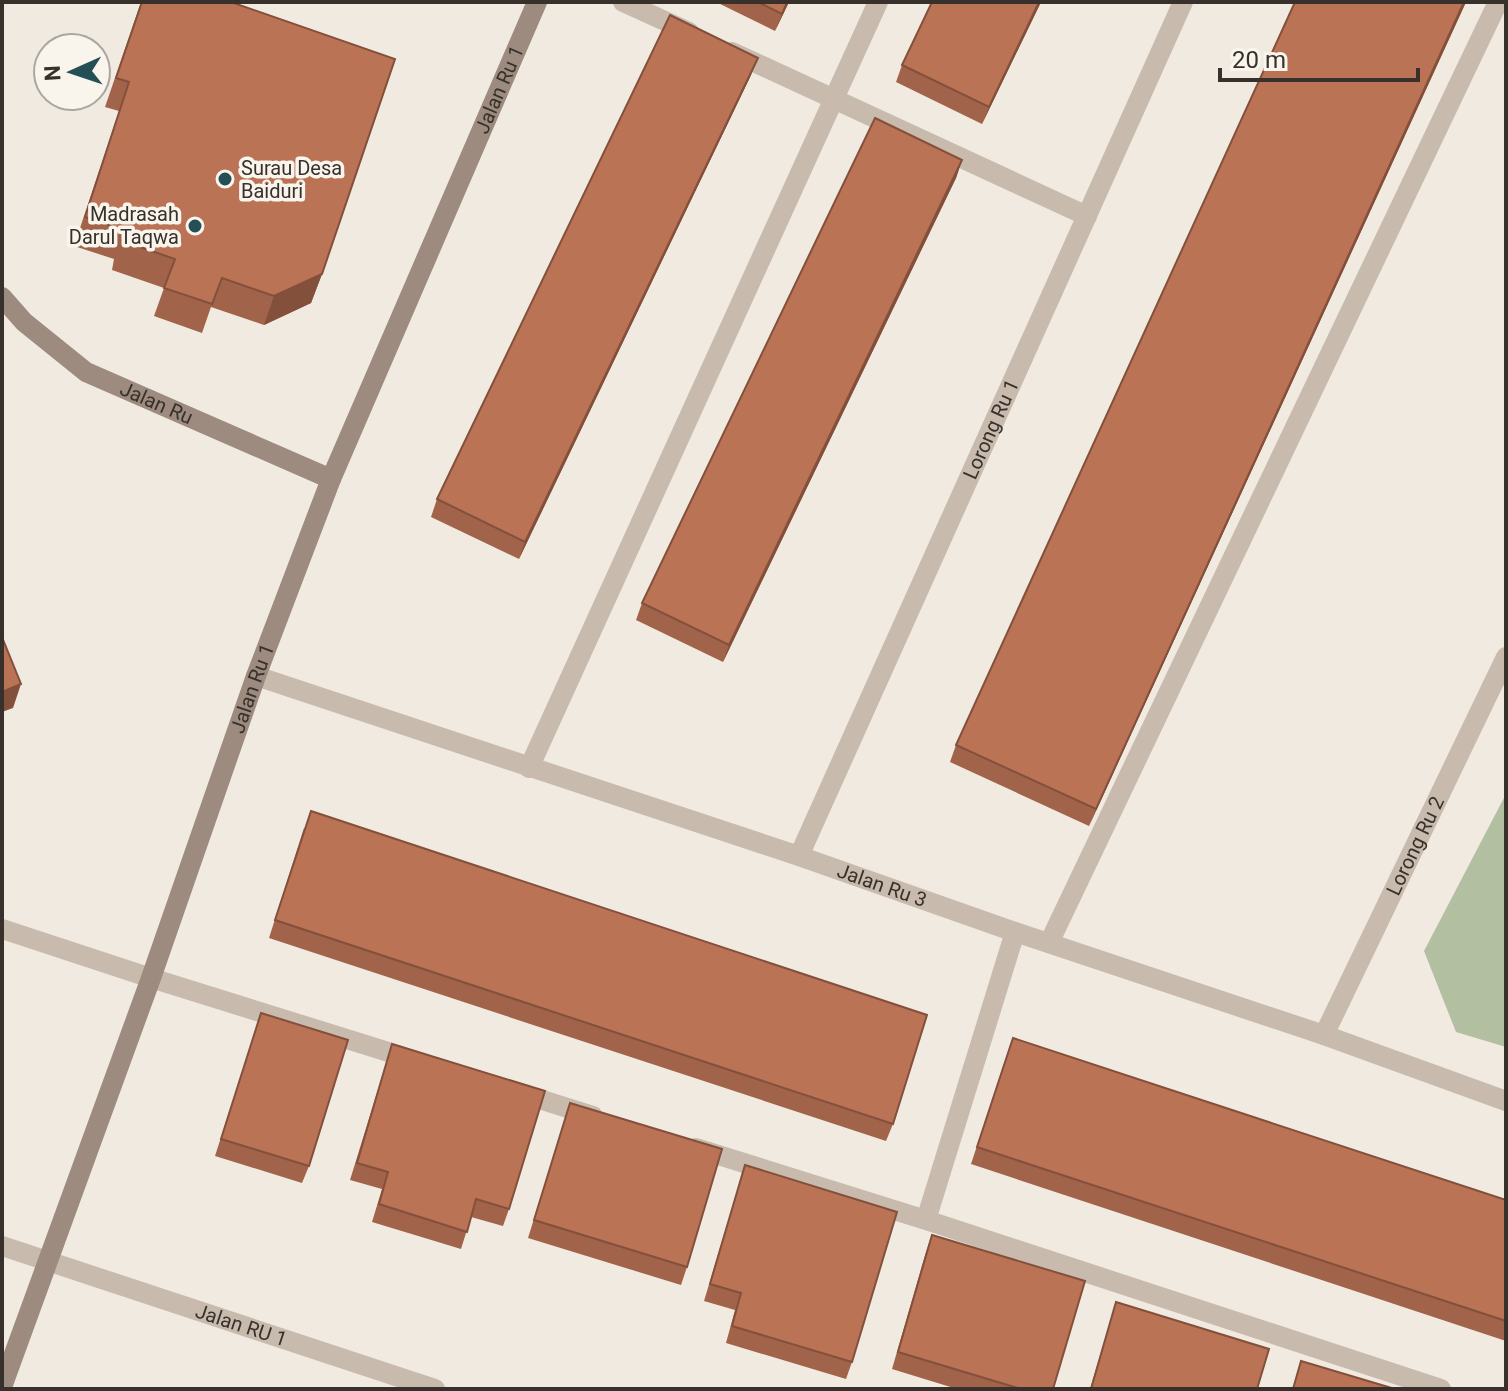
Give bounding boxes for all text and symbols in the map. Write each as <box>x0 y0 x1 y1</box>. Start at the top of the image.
north arrow <box>32 32 112 112</box>
scale bar <box>1220 32 1418 82</box>
street label: Jalan Ru 1 <box>470 42 529 137</box>
text: 20 m <box>1232 46 1286 74</box>
text: N <box>40 65 65 81</box>
place label: Surau Desa Baiduri <box>241 156 342 203</box>
marker: Surau Desa Baiduri <box>216 170 234 188</box>
place label: Madrasah Darul Taqwa <box>69 202 179 249</box>
marker: Madrasah Darul Taqwa <box>186 217 204 235</box>
street label: Lorong Ru 1 <box>958 375 1024 483</box>
street label: Jalan Ru <box>116 376 197 429</box>
street label: Jalan Ru 1 <box>225 640 279 736</box>
street label: Lorong Ru 2 <box>1381 792 1449 899</box>
street label: Jalan Ru 3 <box>834 858 930 912</box>
street label: Jalan RU 1 <box>192 1299 290 1351</box>

